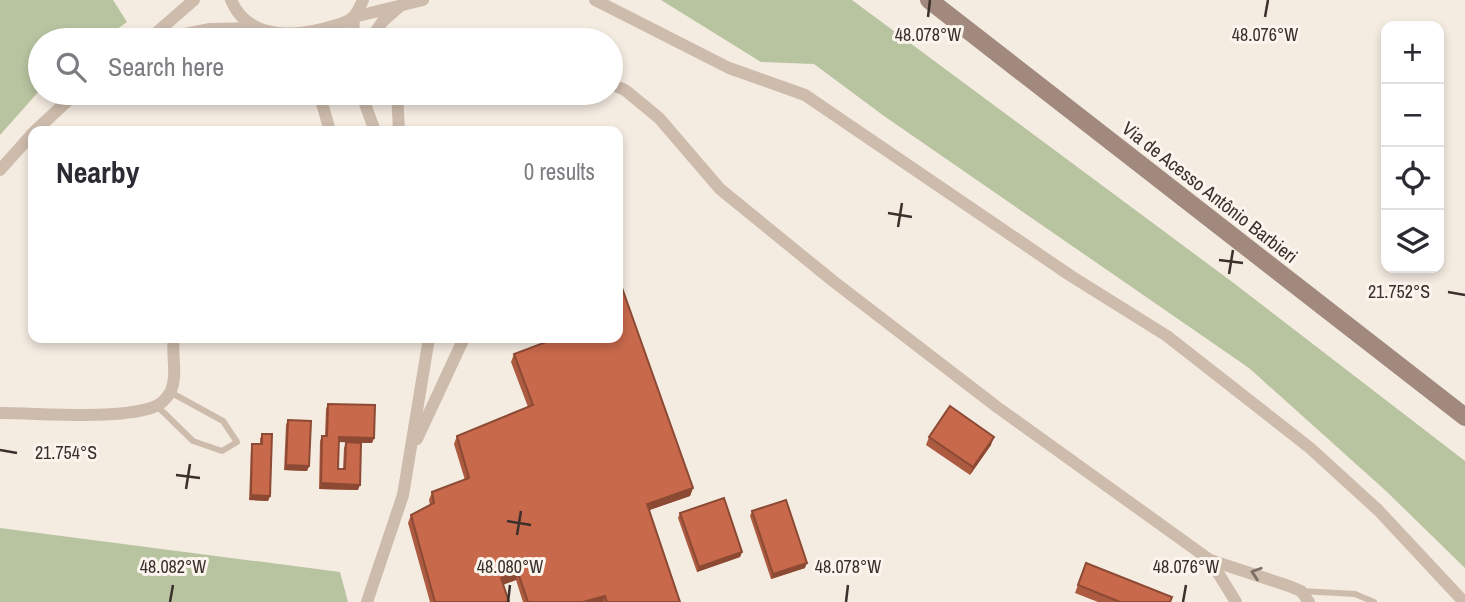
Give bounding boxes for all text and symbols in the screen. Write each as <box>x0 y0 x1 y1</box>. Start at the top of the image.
map controls <box>1381 21 1444 273</box>
button: + <box>1381 21 1444 84</box>
text: 48.078°W <box>895 22 961 47</box>
text: 48.076°W <box>1232 22 1298 47</box>
search box <box>28 28 623 105</box>
icon: search <box>52 48 90 86</box>
text: Search here <box>108 49 224 84</box>
button: − <box>1381 84 1444 147</box>
street label: Via de Acesso Antônio Barbieri <box>1117 115 1303 269</box>
button: locate <box>1381 147 1444 210</box>
text: Nearby <box>56 152 139 192</box>
text: 0 results <box>524 156 595 187</box>
button: layers <box>1381 210 1444 273</box>
text: 21.752°S <box>1368 279 1430 304</box>
text: 21.754°S <box>35 440 97 465</box>
text: 48.082°W <box>140 554 206 579</box>
text: 48.080°W <box>477 554 543 579</box>
text: 48.078°W <box>815 554 881 579</box>
text: 48.076°W <box>1153 554 1219 579</box>
one-way arrow <box>1251 567 1263 582</box>

